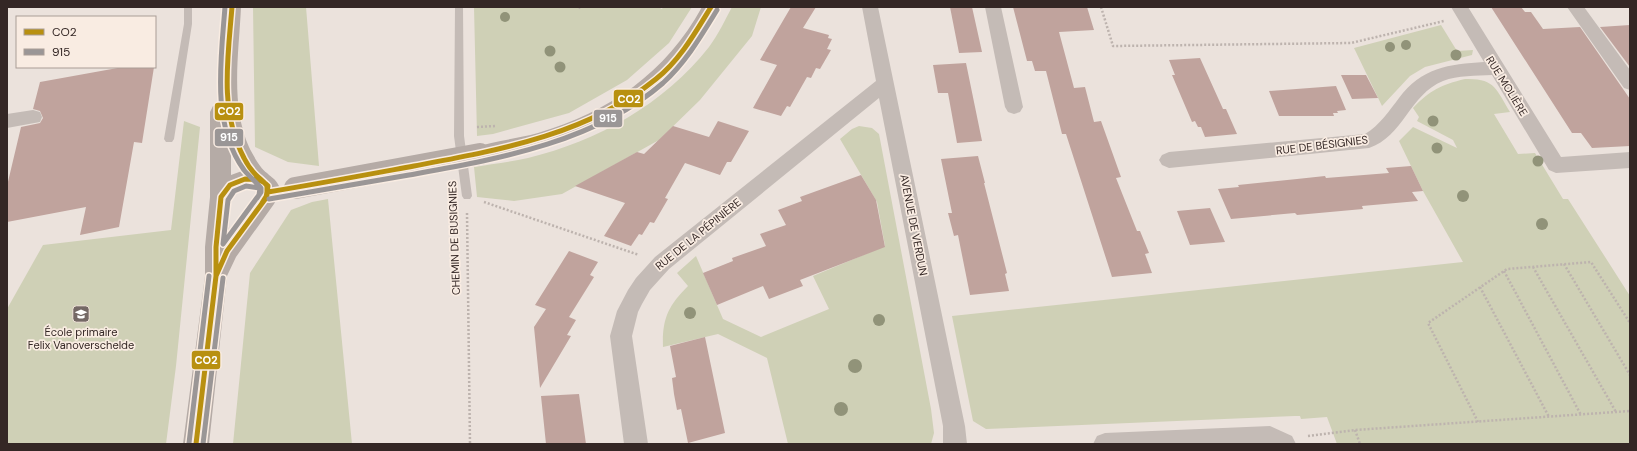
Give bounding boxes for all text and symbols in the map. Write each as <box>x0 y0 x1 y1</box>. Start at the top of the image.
legend <box>16 16 156 68</box>
text: CO2 <box>52 24 77 40</box>
text: 915 <box>52 44 70 60</box>
street label: RUE MOLIÈRE <box>1483 53 1531 119</box>
line badge: CO2 <box>613 89 644 108</box>
text: CO2 <box>617 92 641 106</box>
line badge: CO2 <box>214 102 244 121</box>
text: CO2 <box>217 104 241 118</box>
line badge: 915 <box>593 109 623 128</box>
text: 915 <box>599 111 617 125</box>
line badge: 915 <box>214 128 244 147</box>
text: 915 <box>220 130 238 144</box>
street label: RUE DE BÉSIGNIES <box>1275 132 1369 158</box>
street label: AVENUE DE VERDUN <box>897 173 931 277</box>
street label: CHEMIN DE BUSIGNIES <box>445 181 463 295</box>
street label: RUE DE LA PÉPINIÈRE <box>652 195 744 273</box>
school or university icon: École primaire Felix Vanoverschelde <box>71 304 91 324</box>
place label: École primaire Felix Vanoverschelde <box>28 325 134 352</box>
line badge: CO2 <box>191 350 221 370</box>
text: CO2 <box>194 353 218 367</box>

